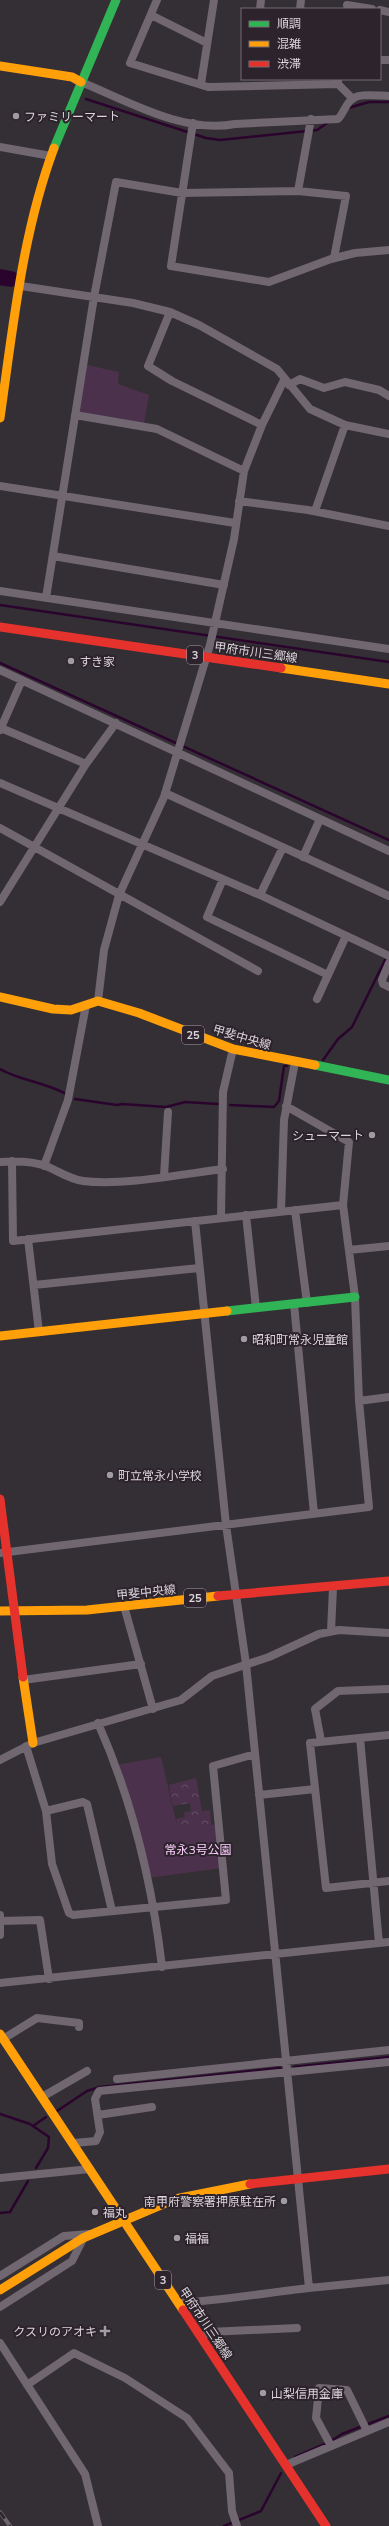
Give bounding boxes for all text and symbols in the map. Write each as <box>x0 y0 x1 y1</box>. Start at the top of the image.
legend <box>241 8 381 80</box>
text: 順調 <box>277 16 301 31</box>
text: 混雑 <box>277 36 301 51</box>
text: 渋滞 <box>277 56 301 71</box>
place label: ファミリーマート <box>24 109 120 124</box>
marker: ファミリーマート <box>11 111 21 121</box>
street label: 甲府市川三郷線 <box>213 639 299 665</box>
road number: 3 <box>187 646 203 664</box>
place label: すき家 <box>79 654 115 669</box>
marker: すき家 <box>66 656 76 666</box>
street label: 甲斐中央線 <box>211 1022 273 1052</box>
road number: 25 <box>182 1026 204 1044</box>
place label: シューマート <box>292 1128 364 1143</box>
marker: シューマート <box>367 1130 377 1140</box>
place label: 昭和町常永児童館 <box>252 1332 348 1347</box>
marker: 昭和町常永児童館 <box>239 1334 249 1344</box>
place label: 町立常永小学校 <box>118 1468 202 1483</box>
marker: 町立常永小学校 <box>105 1470 115 1480</box>
street label: 甲斐中央線 <box>115 1581 177 1603</box>
road number: 25 <box>184 1589 206 1607</box>
park label: 常永3号公園 <box>164 1842 232 1857</box>
place label: 南甲府警察署押原駐在所 <box>144 2194 276 2209</box>
marker: 南甲府警察署押原駐在所 <box>279 2196 289 2206</box>
place label: 福丸 <box>103 2205 127 2220</box>
marker: 福丸 <box>90 2207 100 2217</box>
place label: 福福 <box>185 2231 209 2246</box>
marker: 福福 <box>172 2233 182 2243</box>
road number: 3 <box>155 2271 171 2289</box>
street label: 甲府市川三郷線 <box>176 2284 236 2362</box>
place label: クスリのアオキ <box>13 2324 97 2339</box>
marker: クスリのアオキ <box>100 2326 110 2336</box>
place label: 山梨信用金庫 <box>271 2386 343 2401</box>
marker: 山梨信用金庫 <box>258 2388 268 2398</box>

